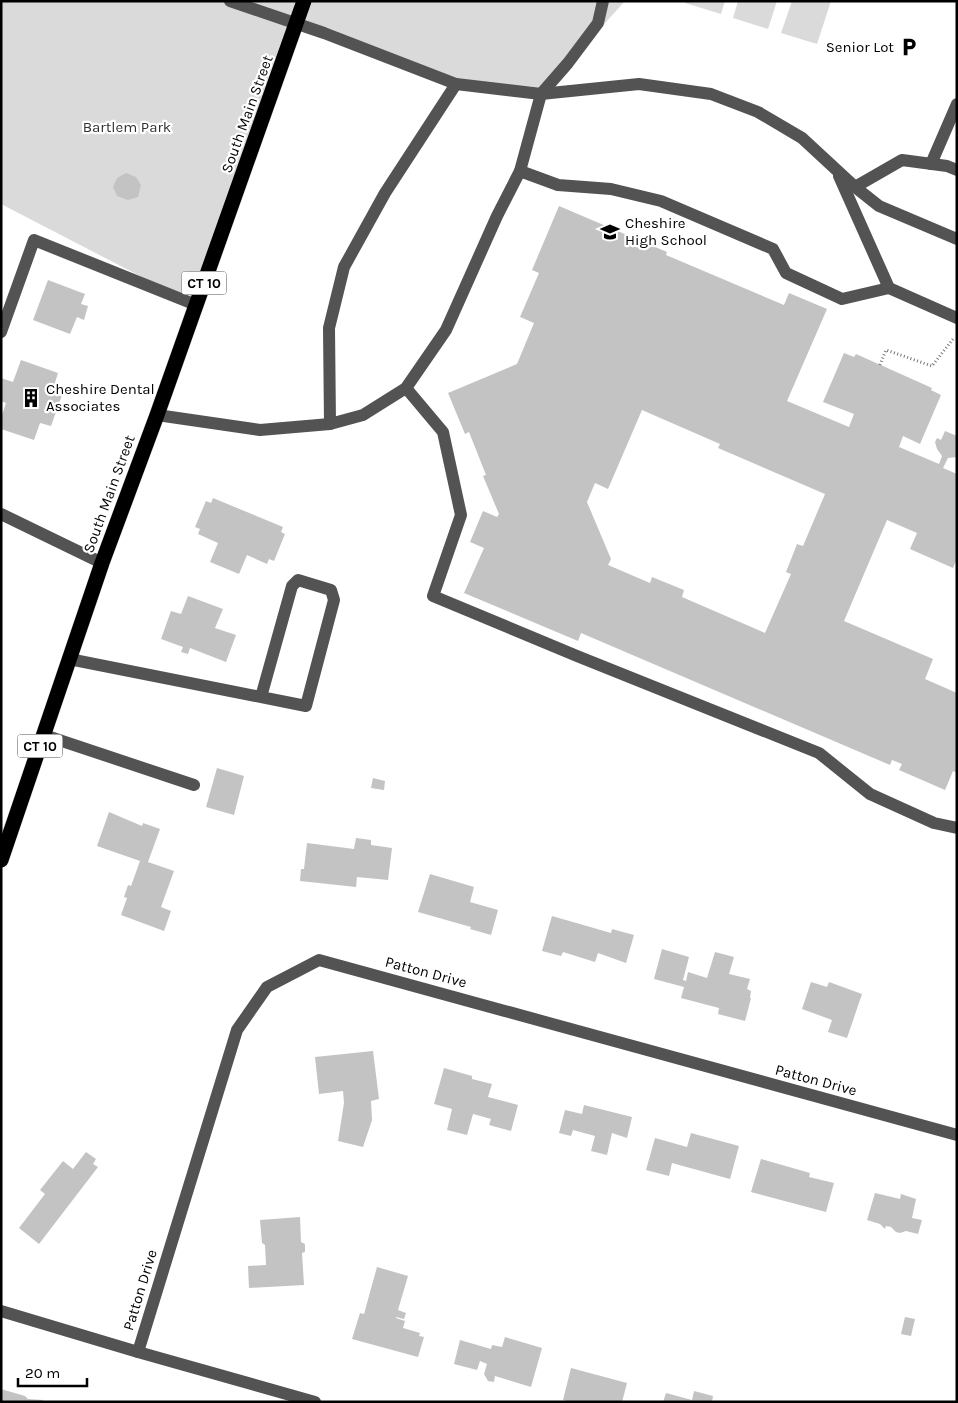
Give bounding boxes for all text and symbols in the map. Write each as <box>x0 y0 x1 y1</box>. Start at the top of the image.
parking icon: Senior Lot <box>898 36 920 58</box>
place label: Senior Lot <box>826 38 894 56</box>
street label: South Main Street <box>217 52 277 175</box>
park label: Bartlem Park <box>83 118 171 136</box>
place label: Cheshire High School <box>625 214 707 249</box>
school or university icon: Cheshire High School <box>599 221 621 243</box>
road number: CT 10 <box>182 272 226 294</box>
place label: Cheshire Dental Associates <box>46 380 155 415</box>
building icon: Cheshire Dental Associates <box>20 387 42 409</box>
street label: South Main Street <box>79 432 139 555</box>
road number: CT 10 <box>18 734 62 758</box>
street label: Patton Drive <box>383 952 469 992</box>
street label: Patton Drive <box>773 1060 859 1100</box>
street label: Patton Drive <box>119 1247 161 1333</box>
scale bar <box>18 1356 86 1388</box>
text: 20 m <box>25 1364 60 1382</box>

